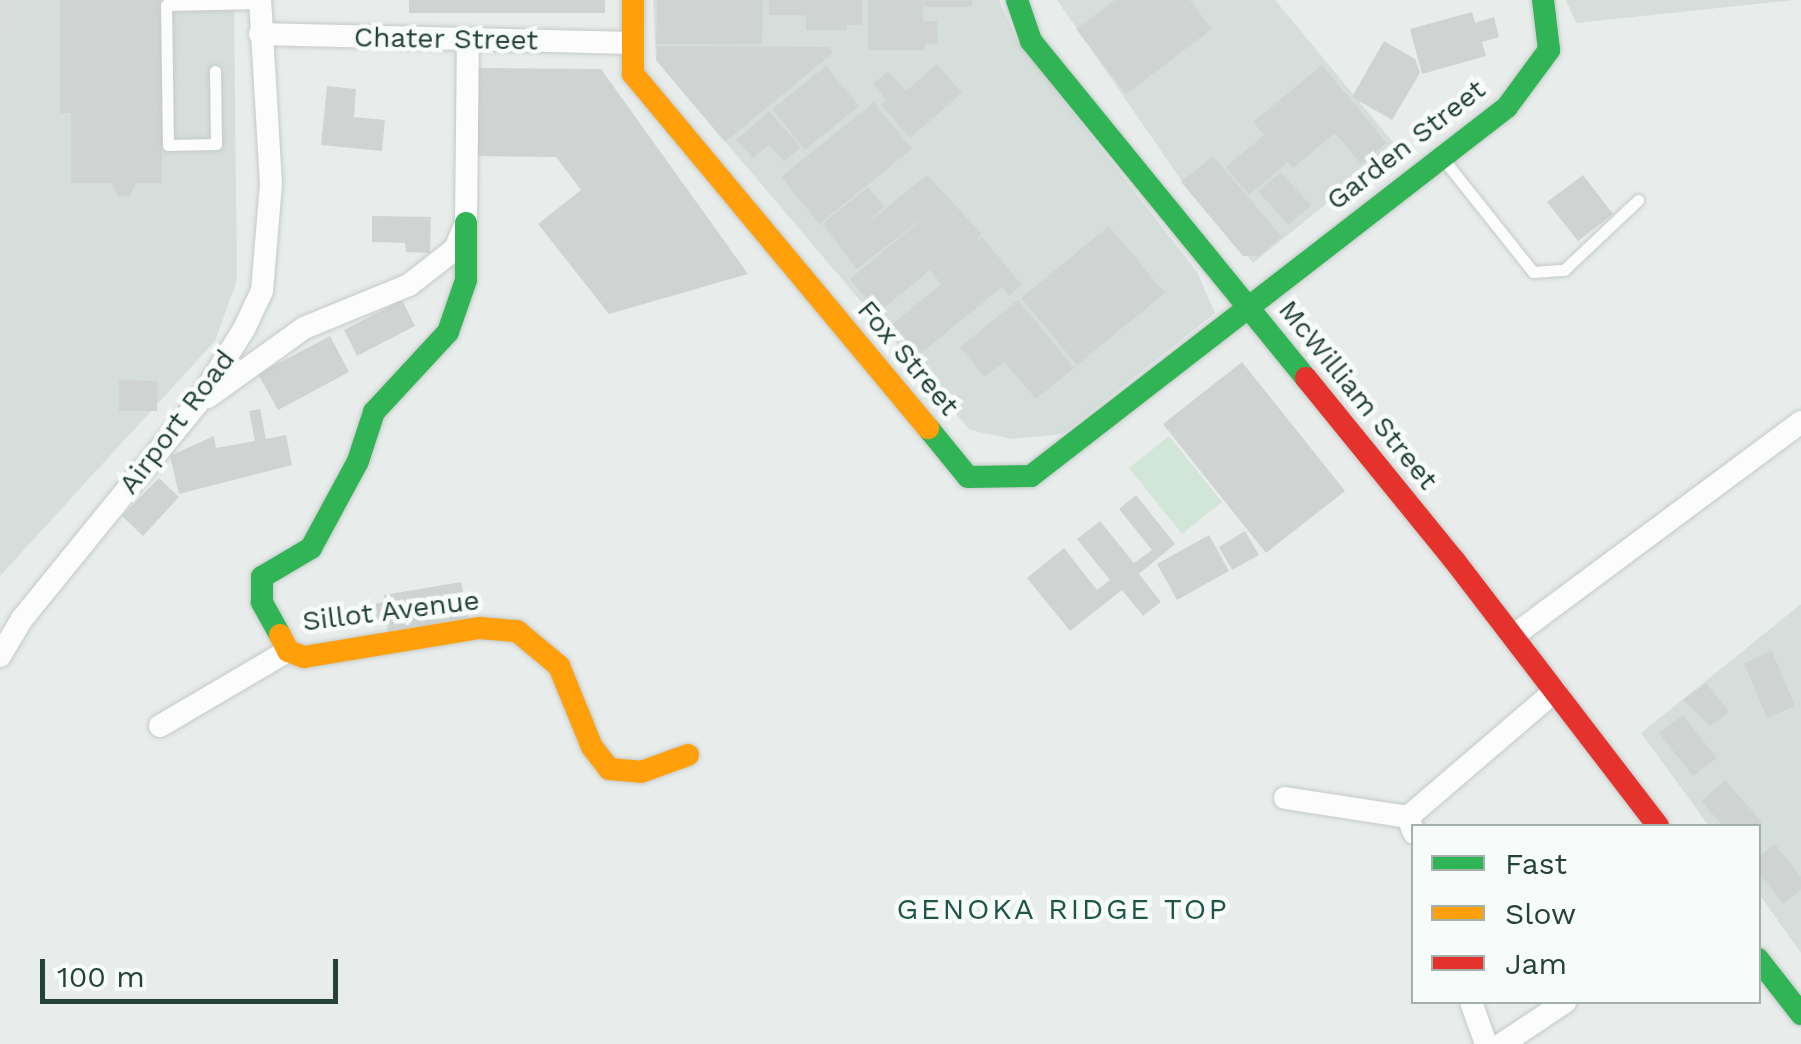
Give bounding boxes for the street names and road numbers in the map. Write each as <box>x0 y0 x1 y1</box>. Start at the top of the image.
street label: Chater Street <box>353 21 539 57</box>
street label: Garden Street <box>1320 73 1492 217</box>
street label: Fox Street <box>850 293 966 423</box>
street label: McWilliam Street <box>1271 293 1445 497</box>
street label: Airport Road <box>112 343 242 501</box>
street label: Sillot Avenue <box>300 583 482 639</box>

